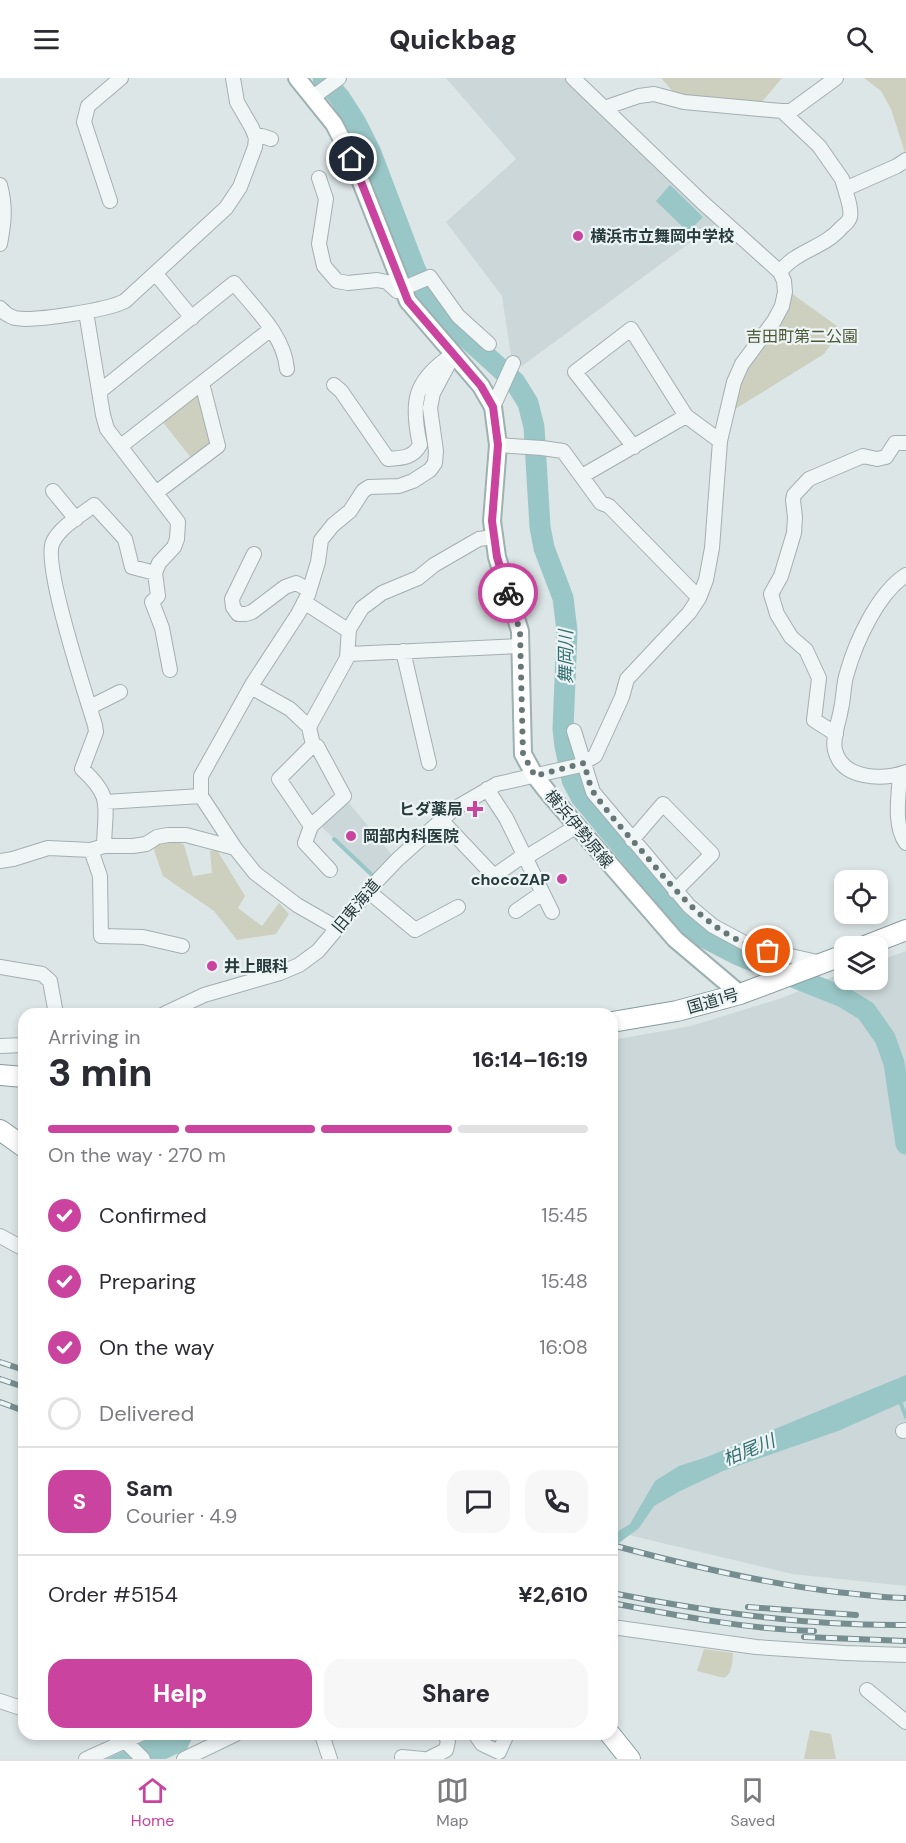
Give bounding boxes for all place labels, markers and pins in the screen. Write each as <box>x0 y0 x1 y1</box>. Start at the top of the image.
pin <box>326 133 377 184</box>
place label: 横浜市立舞岡中学校 <box>590 226 734 247</box>
marker: 横浜市立舞岡中学校 <box>571 229 585 243</box>
place label: ヒダ薬局 <box>399 799 463 820</box>
marker: ヒダ薬局 <box>468 802 482 816</box>
place label: 岡部内科医院 <box>363 826 459 847</box>
marker: 岡部内科医院 <box>344 829 358 843</box>
place label: chocoZAP <box>471 869 550 890</box>
marker: chocoZAP <box>555 872 569 886</box>
pin <box>742 925 793 976</box>
place label: 井上眼科 <box>224 956 288 977</box>
marker: 井上眼科 <box>205 959 219 973</box>

